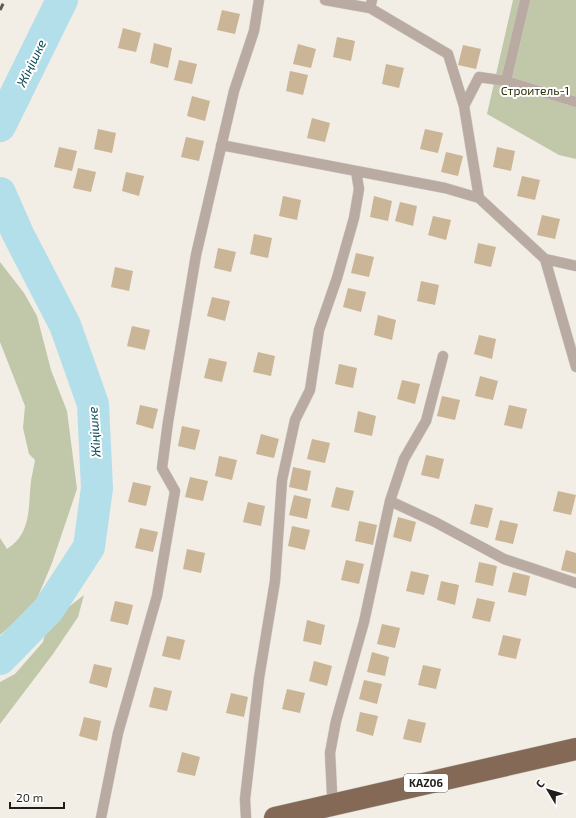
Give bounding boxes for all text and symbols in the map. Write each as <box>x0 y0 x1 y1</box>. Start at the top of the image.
water label: Жіңішке <box>12 37 49 90</box>
park label: Строитель-1 <box>501 83 569 97</box>
water label: Жіңішке <box>84 406 104 459</box>
north arrow <box>528 770 568 810</box>
road number: KАZ06 <box>404 774 448 792</box>
text: С <box>533 777 547 790</box>
scale bar <box>10 784 64 810</box>
text: 20 m <box>16 790 43 804</box>

